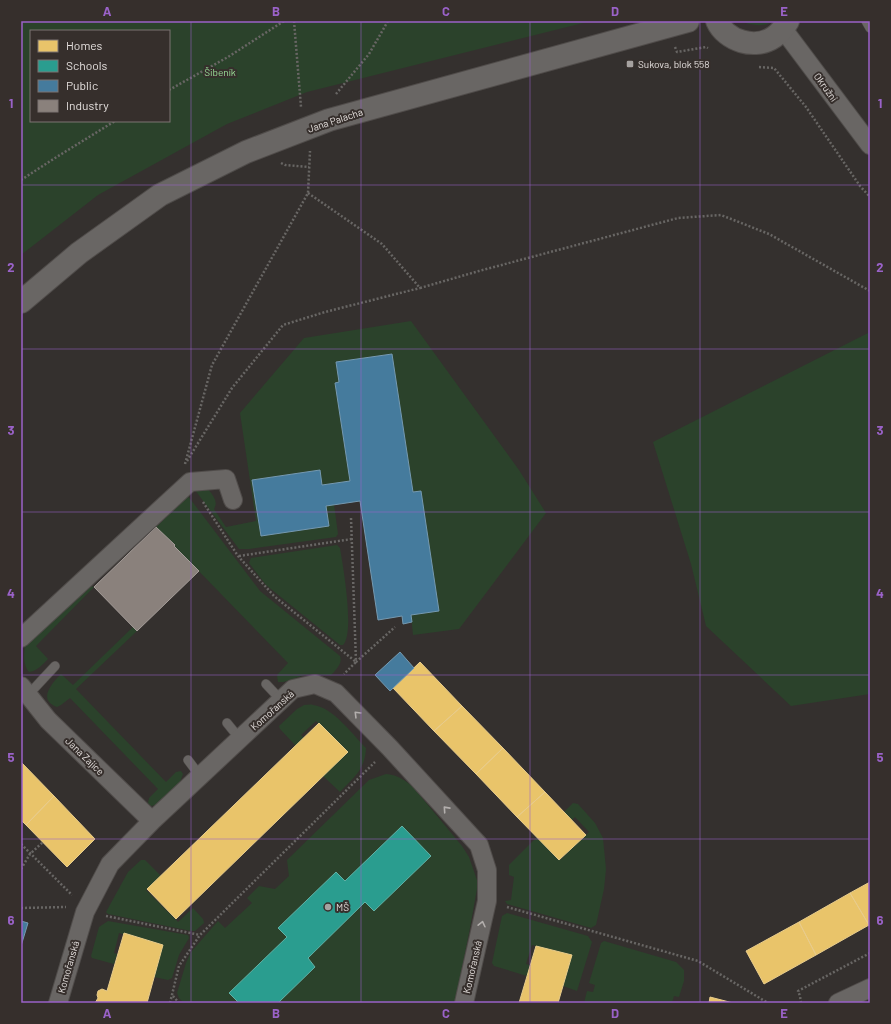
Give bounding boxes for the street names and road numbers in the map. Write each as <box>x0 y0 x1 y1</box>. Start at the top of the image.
street label: Okružní <box>812 70 840 104</box>
street label: Jana Palacha <box>306 105 364 135</box>
street label: Komořanská <box>248 687 296 733</box>
street label: Jana Zajíce <box>63 735 107 777</box>
street label: Komořanská <box>55 939 81 995</box>
street label: Komořanská <box>460 939 484 995</box>

